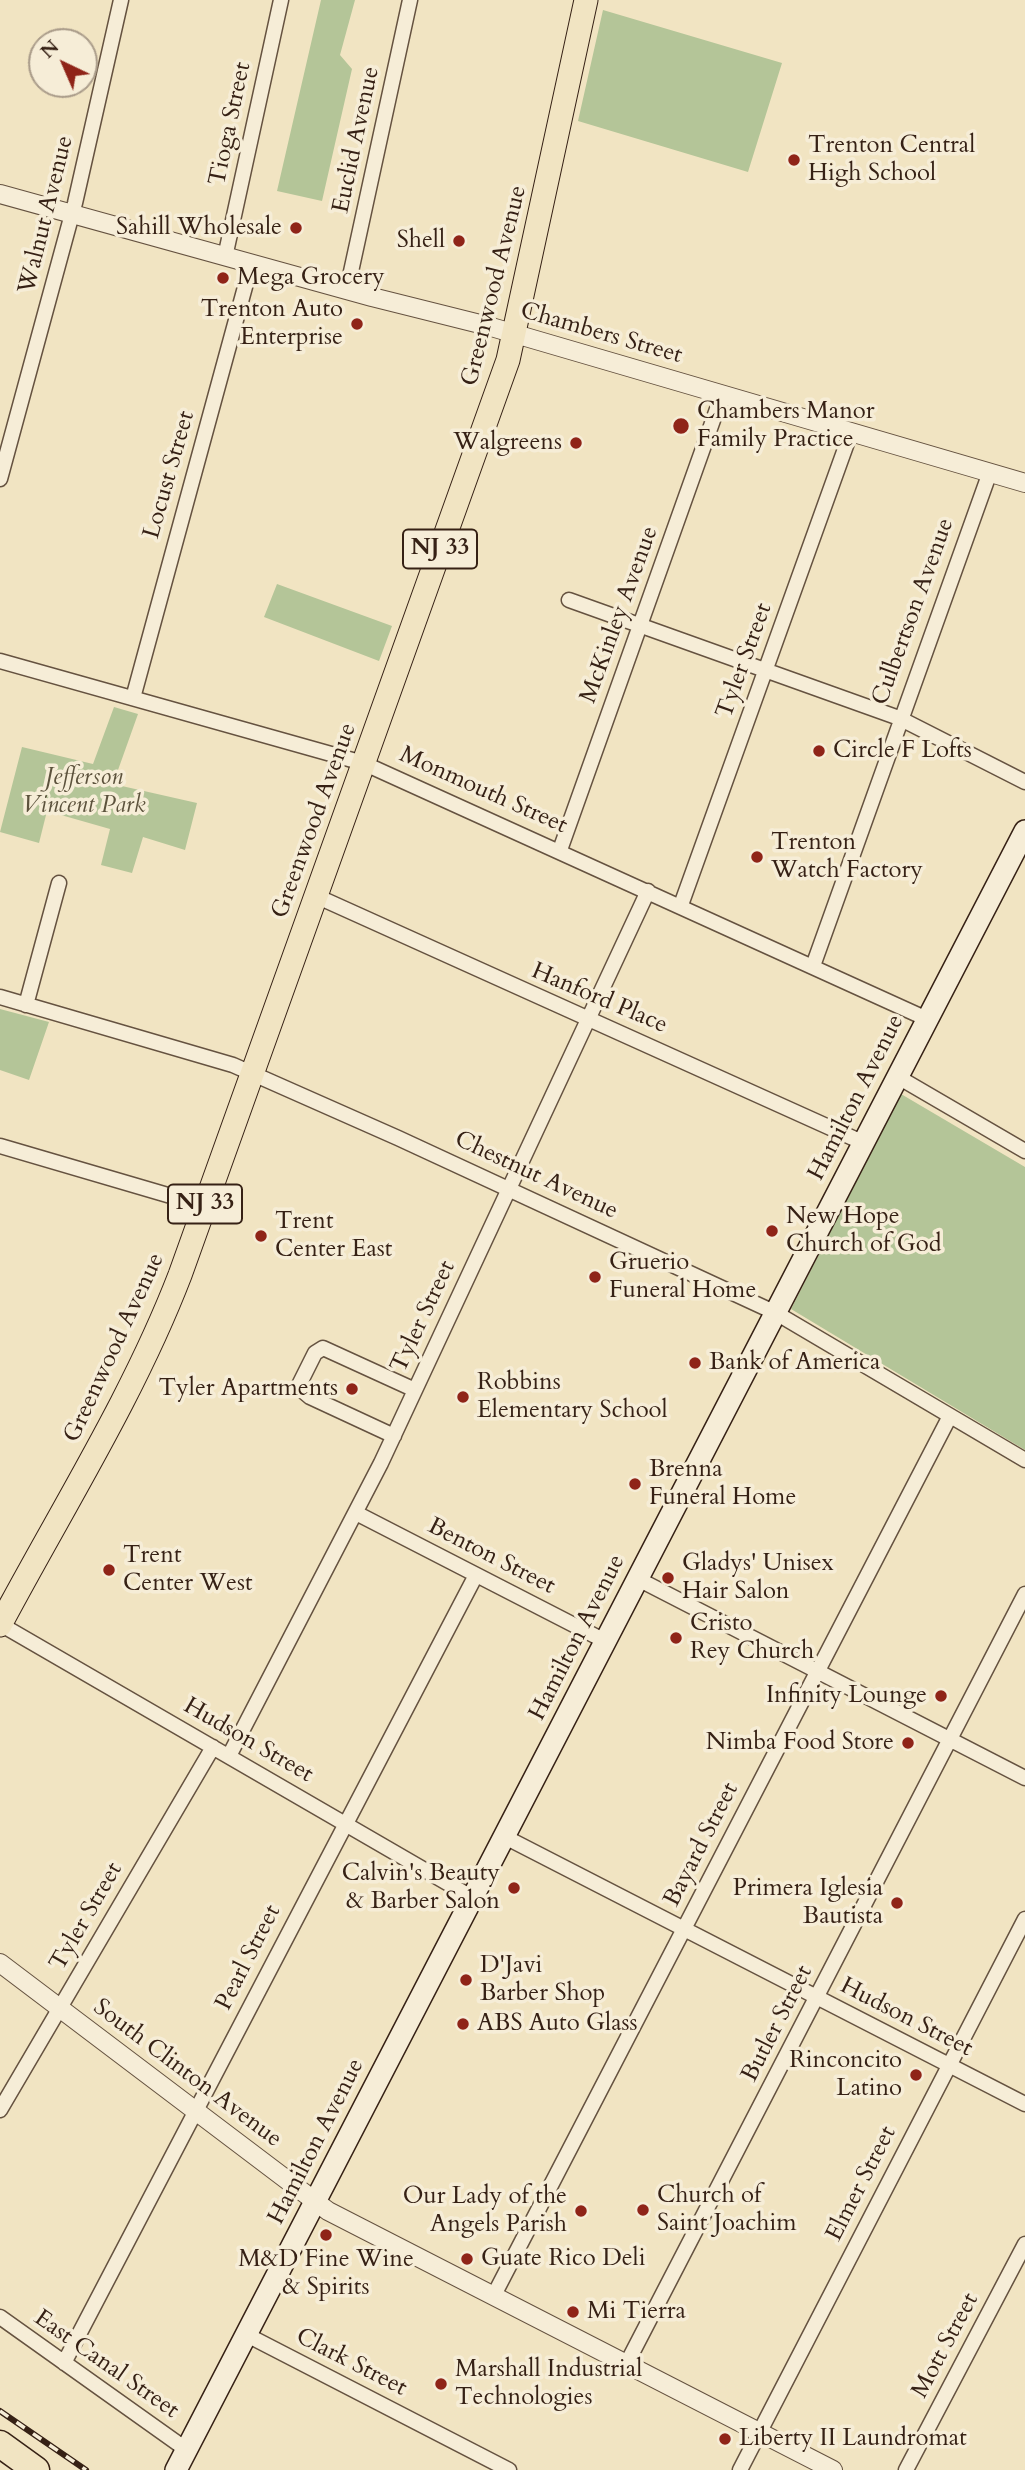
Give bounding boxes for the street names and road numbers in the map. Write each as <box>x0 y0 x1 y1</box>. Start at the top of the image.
street label: Tioga Street <box>204 60 258 188</box>
street label: Euclid Avenue <box>327 64 387 216</box>
street label: Walnut Avenue <box>13 133 81 297</box>
street label: Greenwood Avenue <box>456 183 534 389</box>
street label: Chambers Street <box>517 297 685 371</box>
street label: Locust Street <box>138 408 202 542</box>
street label: Culbertson Avenue <box>867 515 961 709</box>
street label: McKinley Avenue <box>575 523 665 707</box>
road number: NJ 33 <box>403 530 477 568</box>
street label: Tyler Street <box>711 600 779 722</box>
street label: Greenwood Avenue <box>266 720 364 922</box>
street label: Monmouth Street <box>395 741 571 841</box>
street label: Hanford Place <box>527 957 671 1041</box>
street label: Hamilton Avenue <box>803 1010 911 1186</box>
street label: Chestnut Avenue <box>450 1126 622 1226</box>
road number: NJ 33 <box>168 1184 242 1224</box>
street label: Greenwood Avenue <box>59 1249 171 1447</box>
street label: Tyler Street <box>386 1256 462 1378</box>
street label: Benton Street <box>422 1513 560 1601</box>
street label: Hamilton Avenue <box>524 1550 632 1726</box>
street label: Hudson Street <box>178 1692 318 1790</box>
street label: Bayard Street <box>658 1778 746 1912</box>
street label: Tyler Street <box>44 1858 130 1976</box>
street label: Pearl Street <box>210 1900 288 2016</box>
street label: Butler Street <box>736 1961 820 2087</box>
street label: Hudson Street <box>835 1972 977 2064</box>
street label: South Clinton Avenue <box>87 1994 287 2154</box>
street label: Hamilton Avenue <box>263 2054 371 2230</box>
street label: Elmer Street <box>821 2122 903 2246</box>
street label: Mott Street <box>906 2289 986 2403</box>
street label: East Canal Street <box>28 2304 184 2426</box>
street label: Clark Street <box>291 2323 411 2403</box>

